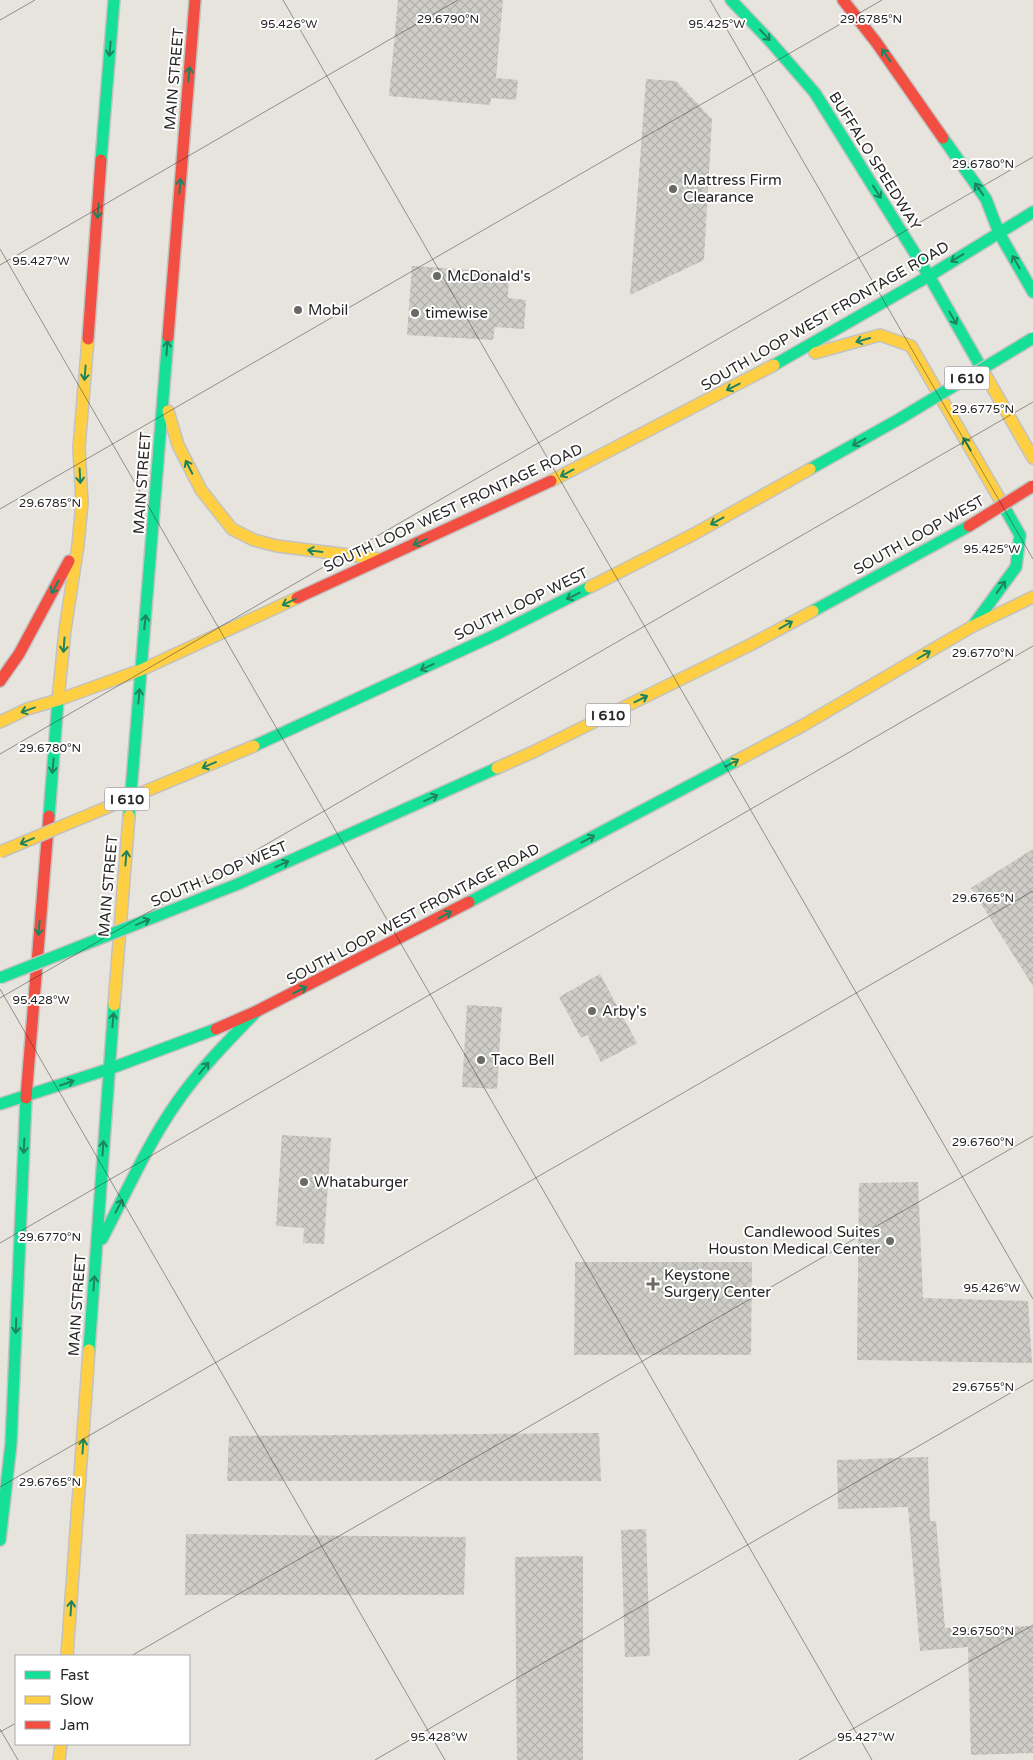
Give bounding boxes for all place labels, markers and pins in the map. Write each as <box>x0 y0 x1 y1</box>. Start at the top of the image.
place label: Mattress Firm Clearance <box>683 171 782 206</box>
marker: Mattress Firm Clearance <box>667 183 679 195</box>
place label: McDonald's <box>447 267 531 285</box>
marker: McDonald's <box>431 270 443 282</box>
place label: Mobil <box>308 301 348 319</box>
marker: Mobil <box>292 304 304 316</box>
place label: timewise <box>425 304 488 322</box>
marker: timewise <box>409 307 421 319</box>
place label: Arby's <box>602 1002 647 1020</box>
marker: Arby's <box>586 1005 598 1017</box>
place label: Taco Bell <box>491 1051 555 1069</box>
marker: Taco Bell <box>475 1054 487 1066</box>
place label: Whataburger <box>314 1173 409 1191</box>
marker: Whataburger <box>298 1176 310 1188</box>
place label: Candlewood Suites Houston Medical Center <box>708 1223 880 1258</box>
marker: Candlewood Suites Houston Medical Center <box>884 1235 896 1247</box>
place label: Keystone Surgery Center <box>664 1266 771 1301</box>
marker: Keystone Surgery Center <box>646 1277 660 1291</box>

